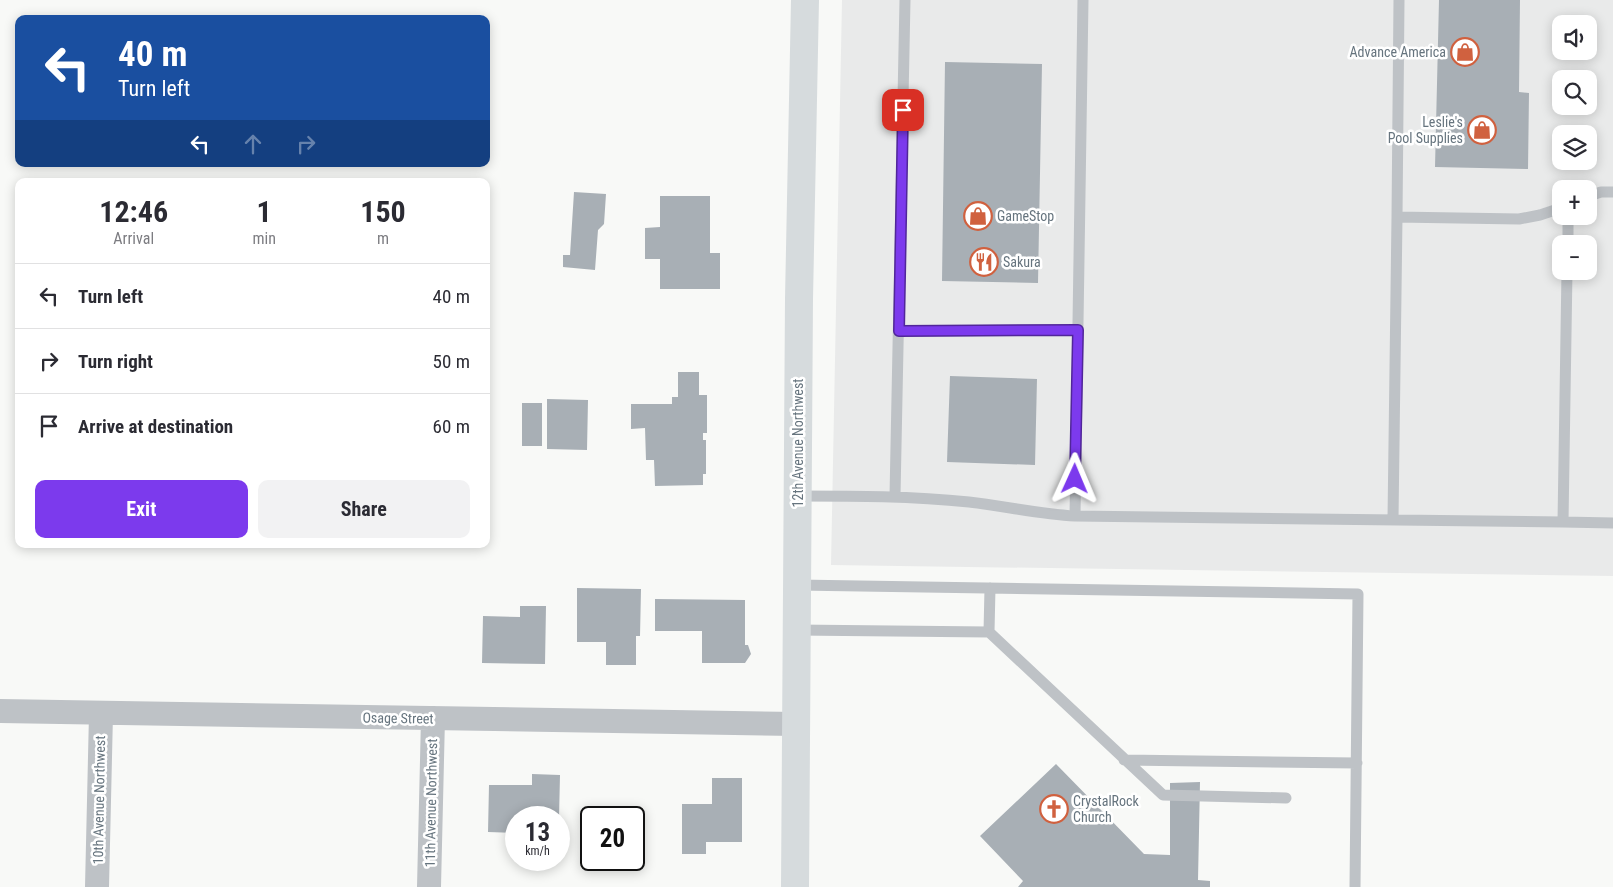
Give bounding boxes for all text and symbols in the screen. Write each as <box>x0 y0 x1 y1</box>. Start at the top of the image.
map controls <box>1552 15 1597 280</box>
button: sound <box>1552 15 1597 60</box>
text: 40 m <box>118 34 187 75</box>
icon: left <box>35 35 100 100</box>
shop icon: Advance America <box>1450 37 1480 67</box>
place label: Advance America <box>1350 44 1446 60</box>
button: search <box>1552 70 1597 115</box>
text: Turn left <box>118 76 190 101</box>
pin <box>882 89 924 131</box>
icon: arrive <box>889 96 917 124</box>
place label: Leslie's Pool Supplies <box>1388 114 1463 146</box>
shop icon: Leslie's Pool Supplies <box>1467 115 1497 145</box>
button: layers <box>1552 125 1597 170</box>
icon: left <box>186 130 214 158</box>
icon: ahead <box>239 130 267 158</box>
icon: right <box>292 130 320 158</box>
button: + <box>1552 180 1597 225</box>
text: 12:46 <box>99 194 168 229</box>
text: 1 <box>257 194 272 229</box>
text: 150 <box>360 194 406 229</box>
shop icon: GameStop <box>963 201 993 231</box>
place label: GameStop <box>997 208 1054 224</box>
text: Arrival <box>113 229 154 248</box>
text: min <box>252 229 276 248</box>
text: m <box>377 229 389 248</box>
button: − <box>1552 235 1597 280</box>
restaurant icon: Sakura <box>969 247 999 277</box>
place label: Sakura <box>1003 254 1041 270</box>
icon: left <box>35 282 63 310</box>
text: Turn left <box>78 285 143 308</box>
text: 40 m <box>433 285 470 308</box>
icon: right <box>35 347 63 375</box>
text: Turn right <box>78 350 153 373</box>
text: 50 m <box>433 350 470 373</box>
street label: 12th Avenue Northwest <box>790 379 806 507</box>
icon: arrive <box>35 412 63 440</box>
text: Arrive at destination <box>78 415 233 438</box>
text: 60 m <box>433 415 470 438</box>
position arrow <box>1048 452 1100 504</box>
button: Exit <box>35 480 248 538</box>
button: Share <box>258 480 470 538</box>
street label: Osage Street <box>362 709 434 727</box>
street label: 10th Avenue Northwest <box>90 735 108 865</box>
street label: 11th Avenue Northwest <box>422 738 440 868</box>
place label: CrystalRock Church <box>1073 793 1140 825</box>
church icon: CrystalRock Church <box>1039 794 1069 824</box>
speed limit sign: 20 <box>580 806 645 871</box>
text: 13 <box>525 818 550 847</box>
text: km/h <box>525 844 550 858</box>

